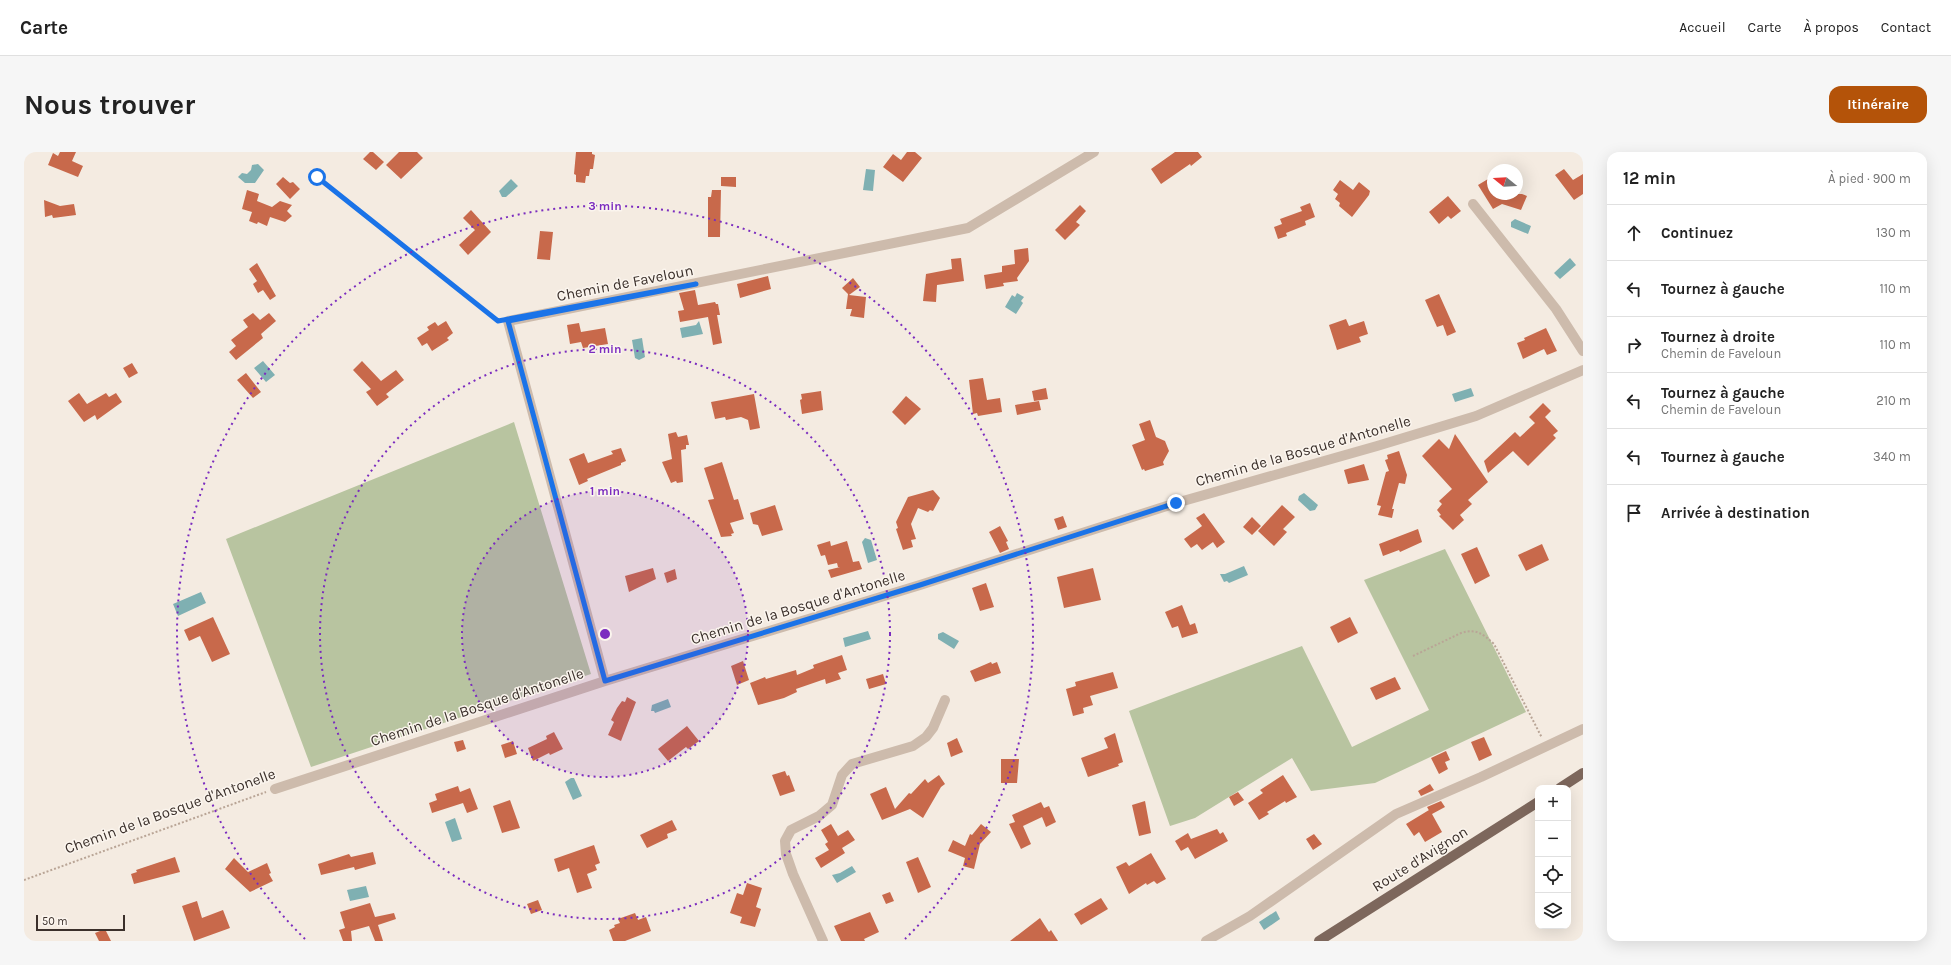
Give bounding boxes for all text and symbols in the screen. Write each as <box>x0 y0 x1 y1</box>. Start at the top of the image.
text: Carte <box>20 17 68 39</box>
text: Accueil <box>1679 19 1726 36</box>
text: Carte <box>1748 19 1781 36</box>
text: À propos <box>1803 19 1859 36</box>
text: Contact <box>1881 19 1931 36</box>
button: Itinéraire <box>1829 86 1927 123</box>
text: Nous trouver <box>24 88 195 121</box>
north arrow <box>1487 164 1523 200</box>
route start <box>308 168 326 186</box>
text: 12 min <box>1623 168 1676 188</box>
text: À pied · 900 m <box>1828 171 1911 186</box>
text: 3 min <box>588 199 622 213</box>
icon: ahead <box>1623 222 1645 244</box>
text: Continuez <box>1661 224 1733 242</box>
text: 130 m <box>1876 225 1911 240</box>
street label: Chemin de Faveloun <box>555 261 695 305</box>
icon: left <box>1623 278 1645 300</box>
text: Tournez à gauche <box>1661 280 1785 298</box>
text: 110 m <box>1879 281 1911 296</box>
text: Tournez à droite <box>1661 328 1775 346</box>
icon: right <box>1623 334 1645 356</box>
text: 110 m <box>1879 337 1911 352</box>
text: 2 min <box>588 342 622 356</box>
text: Chemin de Faveloun <box>1661 346 1781 361</box>
text: Tournez à gauche <box>1661 384 1785 402</box>
icon: left <box>1623 390 1645 412</box>
text: 210 m <box>1876 393 1911 408</box>
text: Chemin de Faveloun <box>1661 402 1781 417</box>
street label: Chemin de la Bosque d'Antonelle <box>1193 412 1413 490</box>
icon: left <box>1623 446 1645 468</box>
text: Tournez à gauche <box>1661 448 1785 466</box>
text: 340 m <box>1873 449 1911 464</box>
text: 1 min <box>590 484 620 498</box>
route end <box>1167 494 1185 512</box>
icon: arrive <box>1623 502 1645 524</box>
text: Arrivée à destination <box>1661 504 1810 522</box>
street label: Chemin de la Bosque d'Antonelle <box>689 566 907 648</box>
centre of rings <box>598 627 612 641</box>
street label: Chemin de la Bosque d'Antonelle <box>368 664 586 750</box>
street label: Chemin de la Bosque d'Antonelle <box>62 764 278 858</box>
map controls <box>1535 785 1571 929</box>
button: + <box>1535 785 1571 821</box>
button: − <box>1535 821 1571 857</box>
street label: Route d'Avignon <box>1369 822 1471 896</box>
button: locate <box>1535 857 1571 893</box>
button: layers <box>1535 893 1571 929</box>
scale bar <box>36 913 125 932</box>
text: 50 m <box>42 915 68 928</box>

